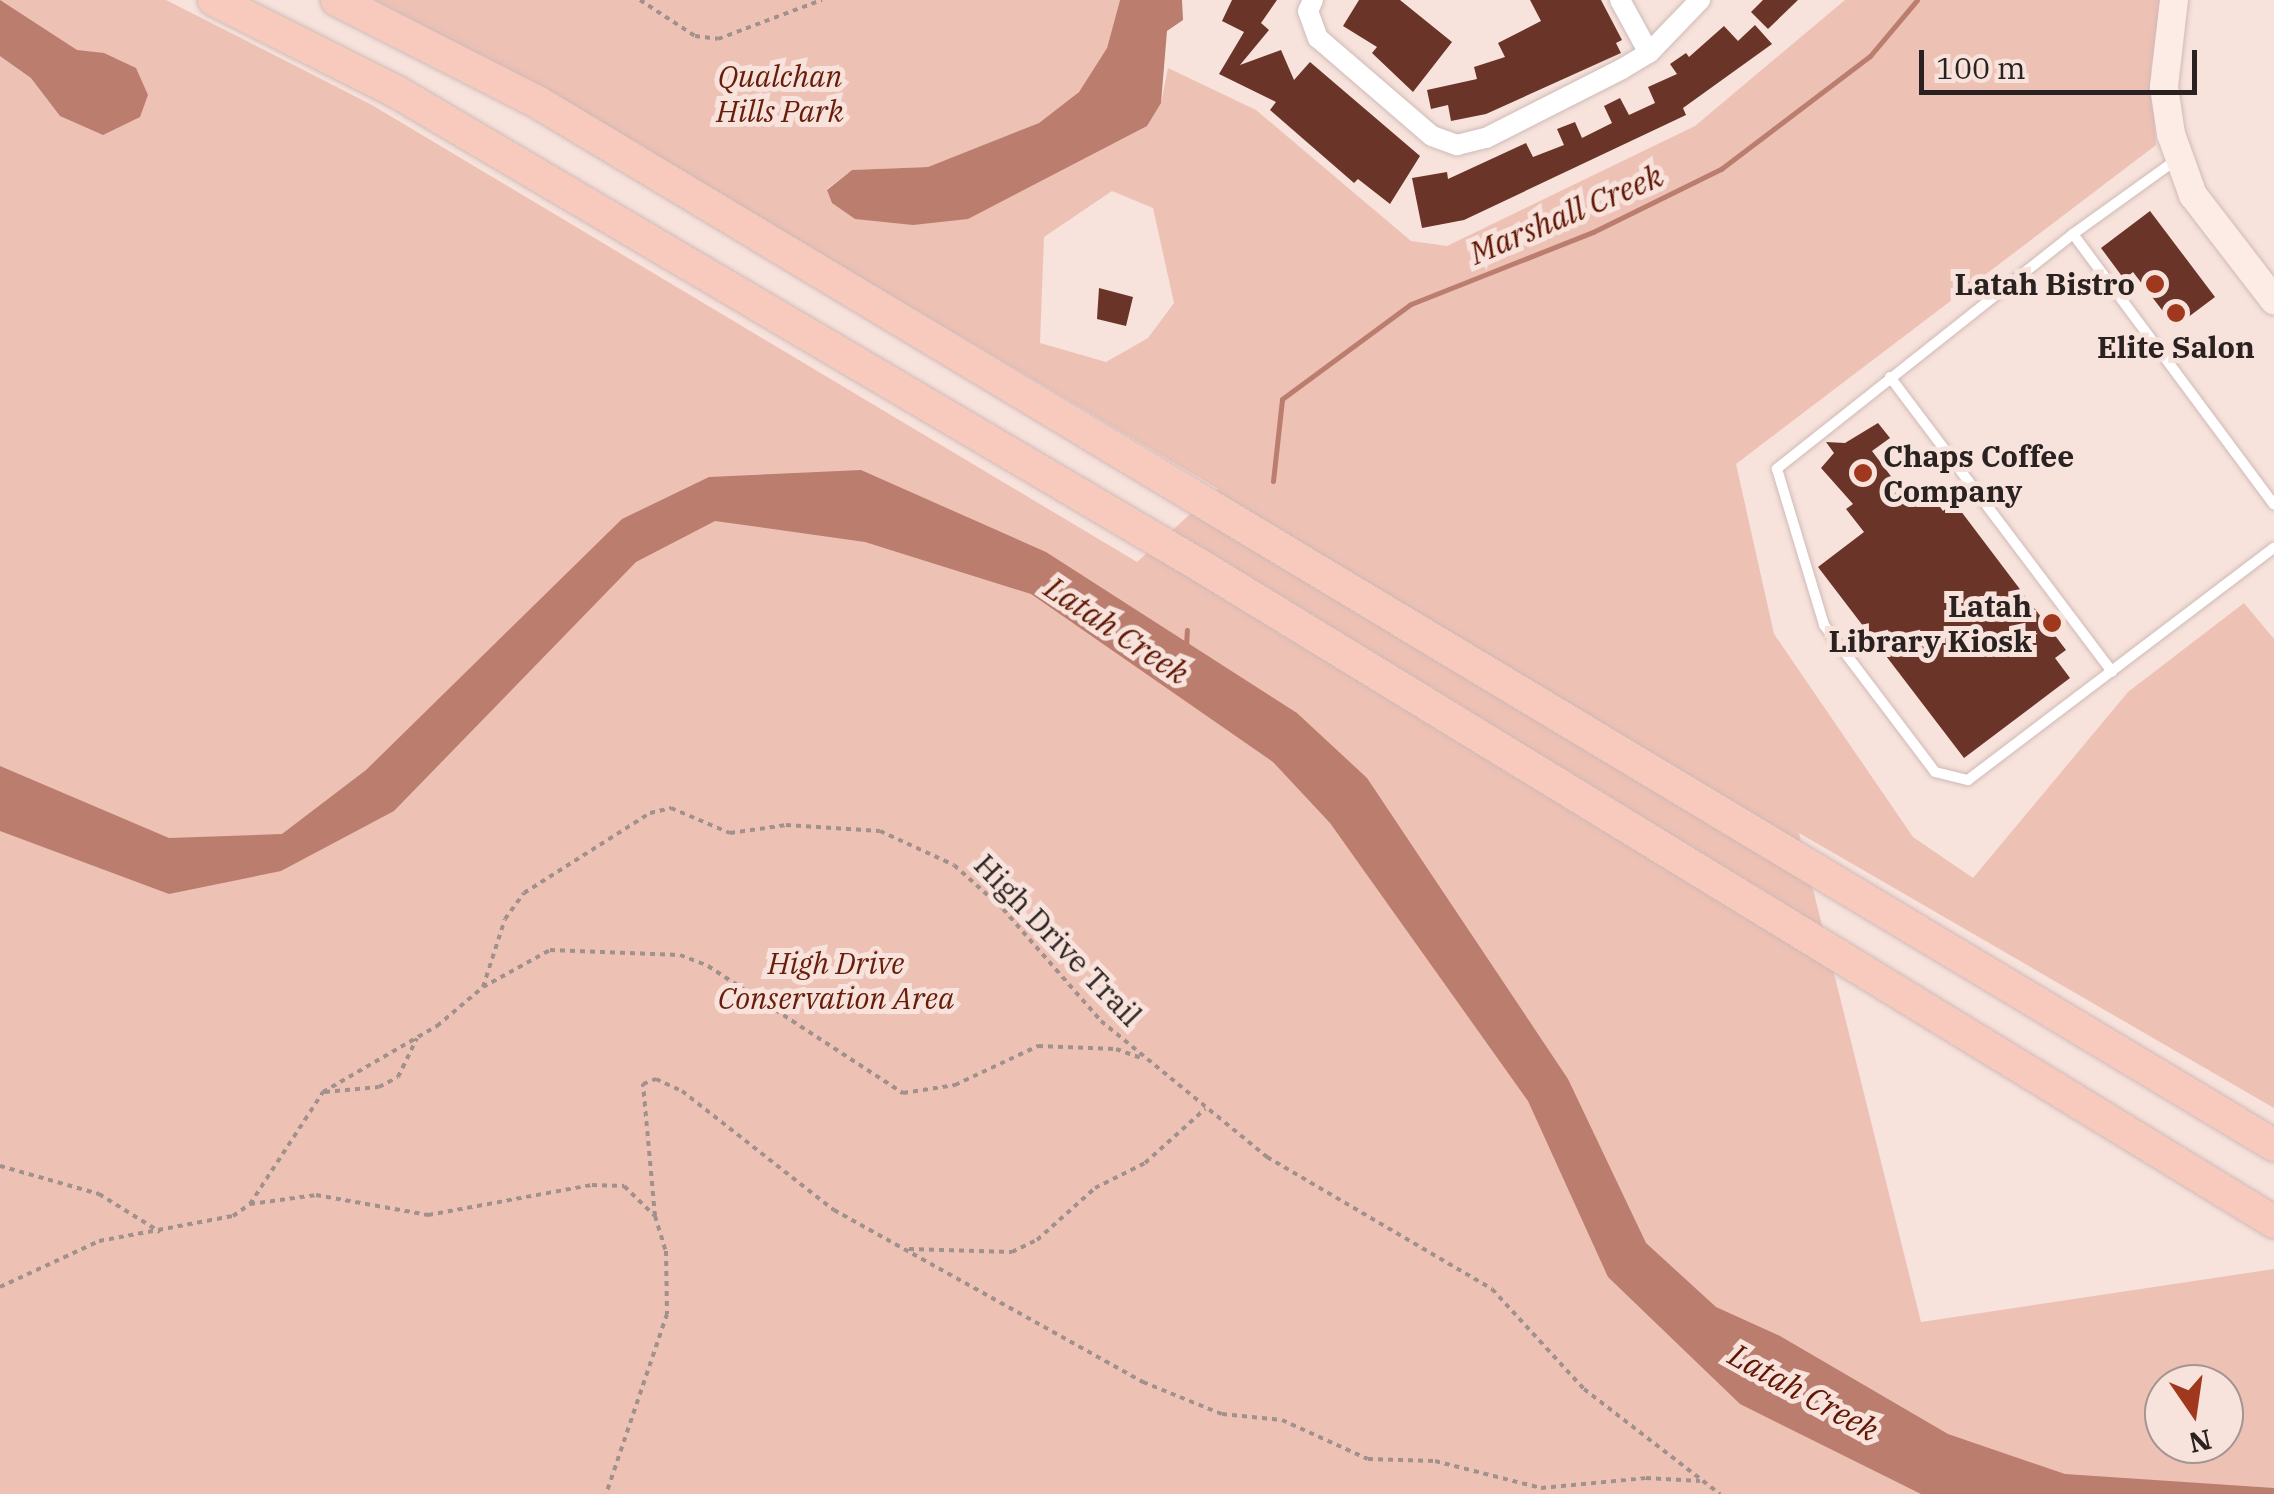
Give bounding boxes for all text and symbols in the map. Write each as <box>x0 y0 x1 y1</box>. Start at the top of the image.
scale bar <box>1924 30 2202 92</box>
text: 100 m <box>1936 48 2026 87</box>
park label: Qualchan Hills Park <box>716 58 844 128</box>
water label: Marshall Creek <box>1463 156 1669 272</box>
place label: Latah Bistro <box>1955 266 2135 302</box>
marker: Latah Bistro <box>2144 273 2166 295</box>
marker: Elite Salon <box>2165 302 2187 324</box>
place label: Elite Salon <box>2097 329 2255 365</box>
place label: Chaps Coffee Company <box>1883 438 2074 508</box>
marker: Chaps Coffee Company <box>1852 462 1874 484</box>
water label: Latah Creek <box>1038 568 1196 692</box>
place label: Latah Library Kiosk <box>1828 588 2032 658</box>
marker: Latah Library Kiosk <box>2041 612 2063 634</box>
street label: High Drive Trail <box>967 847 1149 1033</box>
park label: High Drive Conservation Area <box>718 945 954 1016</box>
water label: Latah Creek <box>1722 1335 1886 1449</box>
north arrow <box>2144 1364 2244 1464</box>
text: N <box>2185 1421 2215 1462</box>

